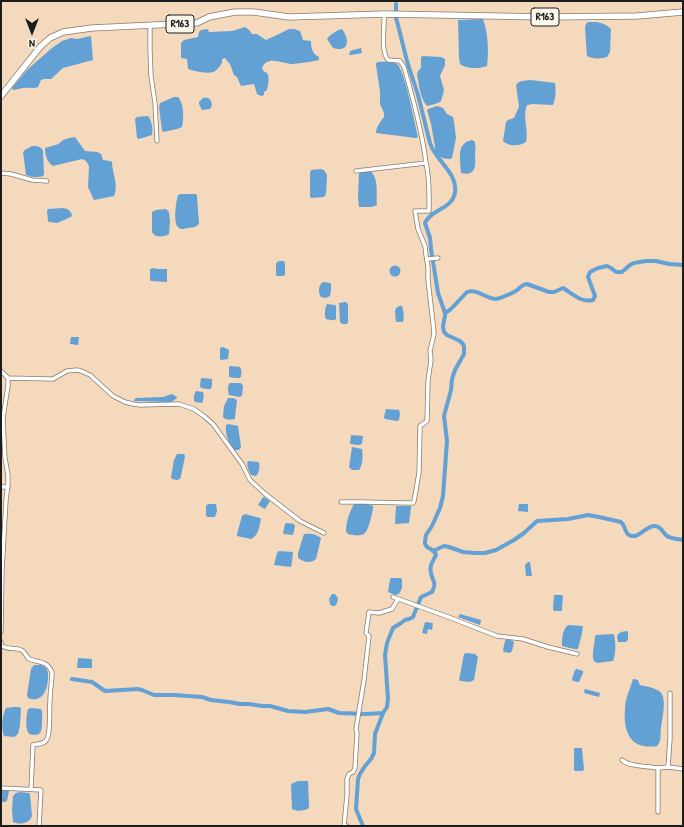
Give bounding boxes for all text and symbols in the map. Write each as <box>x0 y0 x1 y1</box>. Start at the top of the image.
road number: R163 <box>531 8 559 26</box>
north arrow <box>12 12 52 52</box>
road number: R163 <box>166 15 194 33</box>
text: N <box>29 37 35 51</box>

